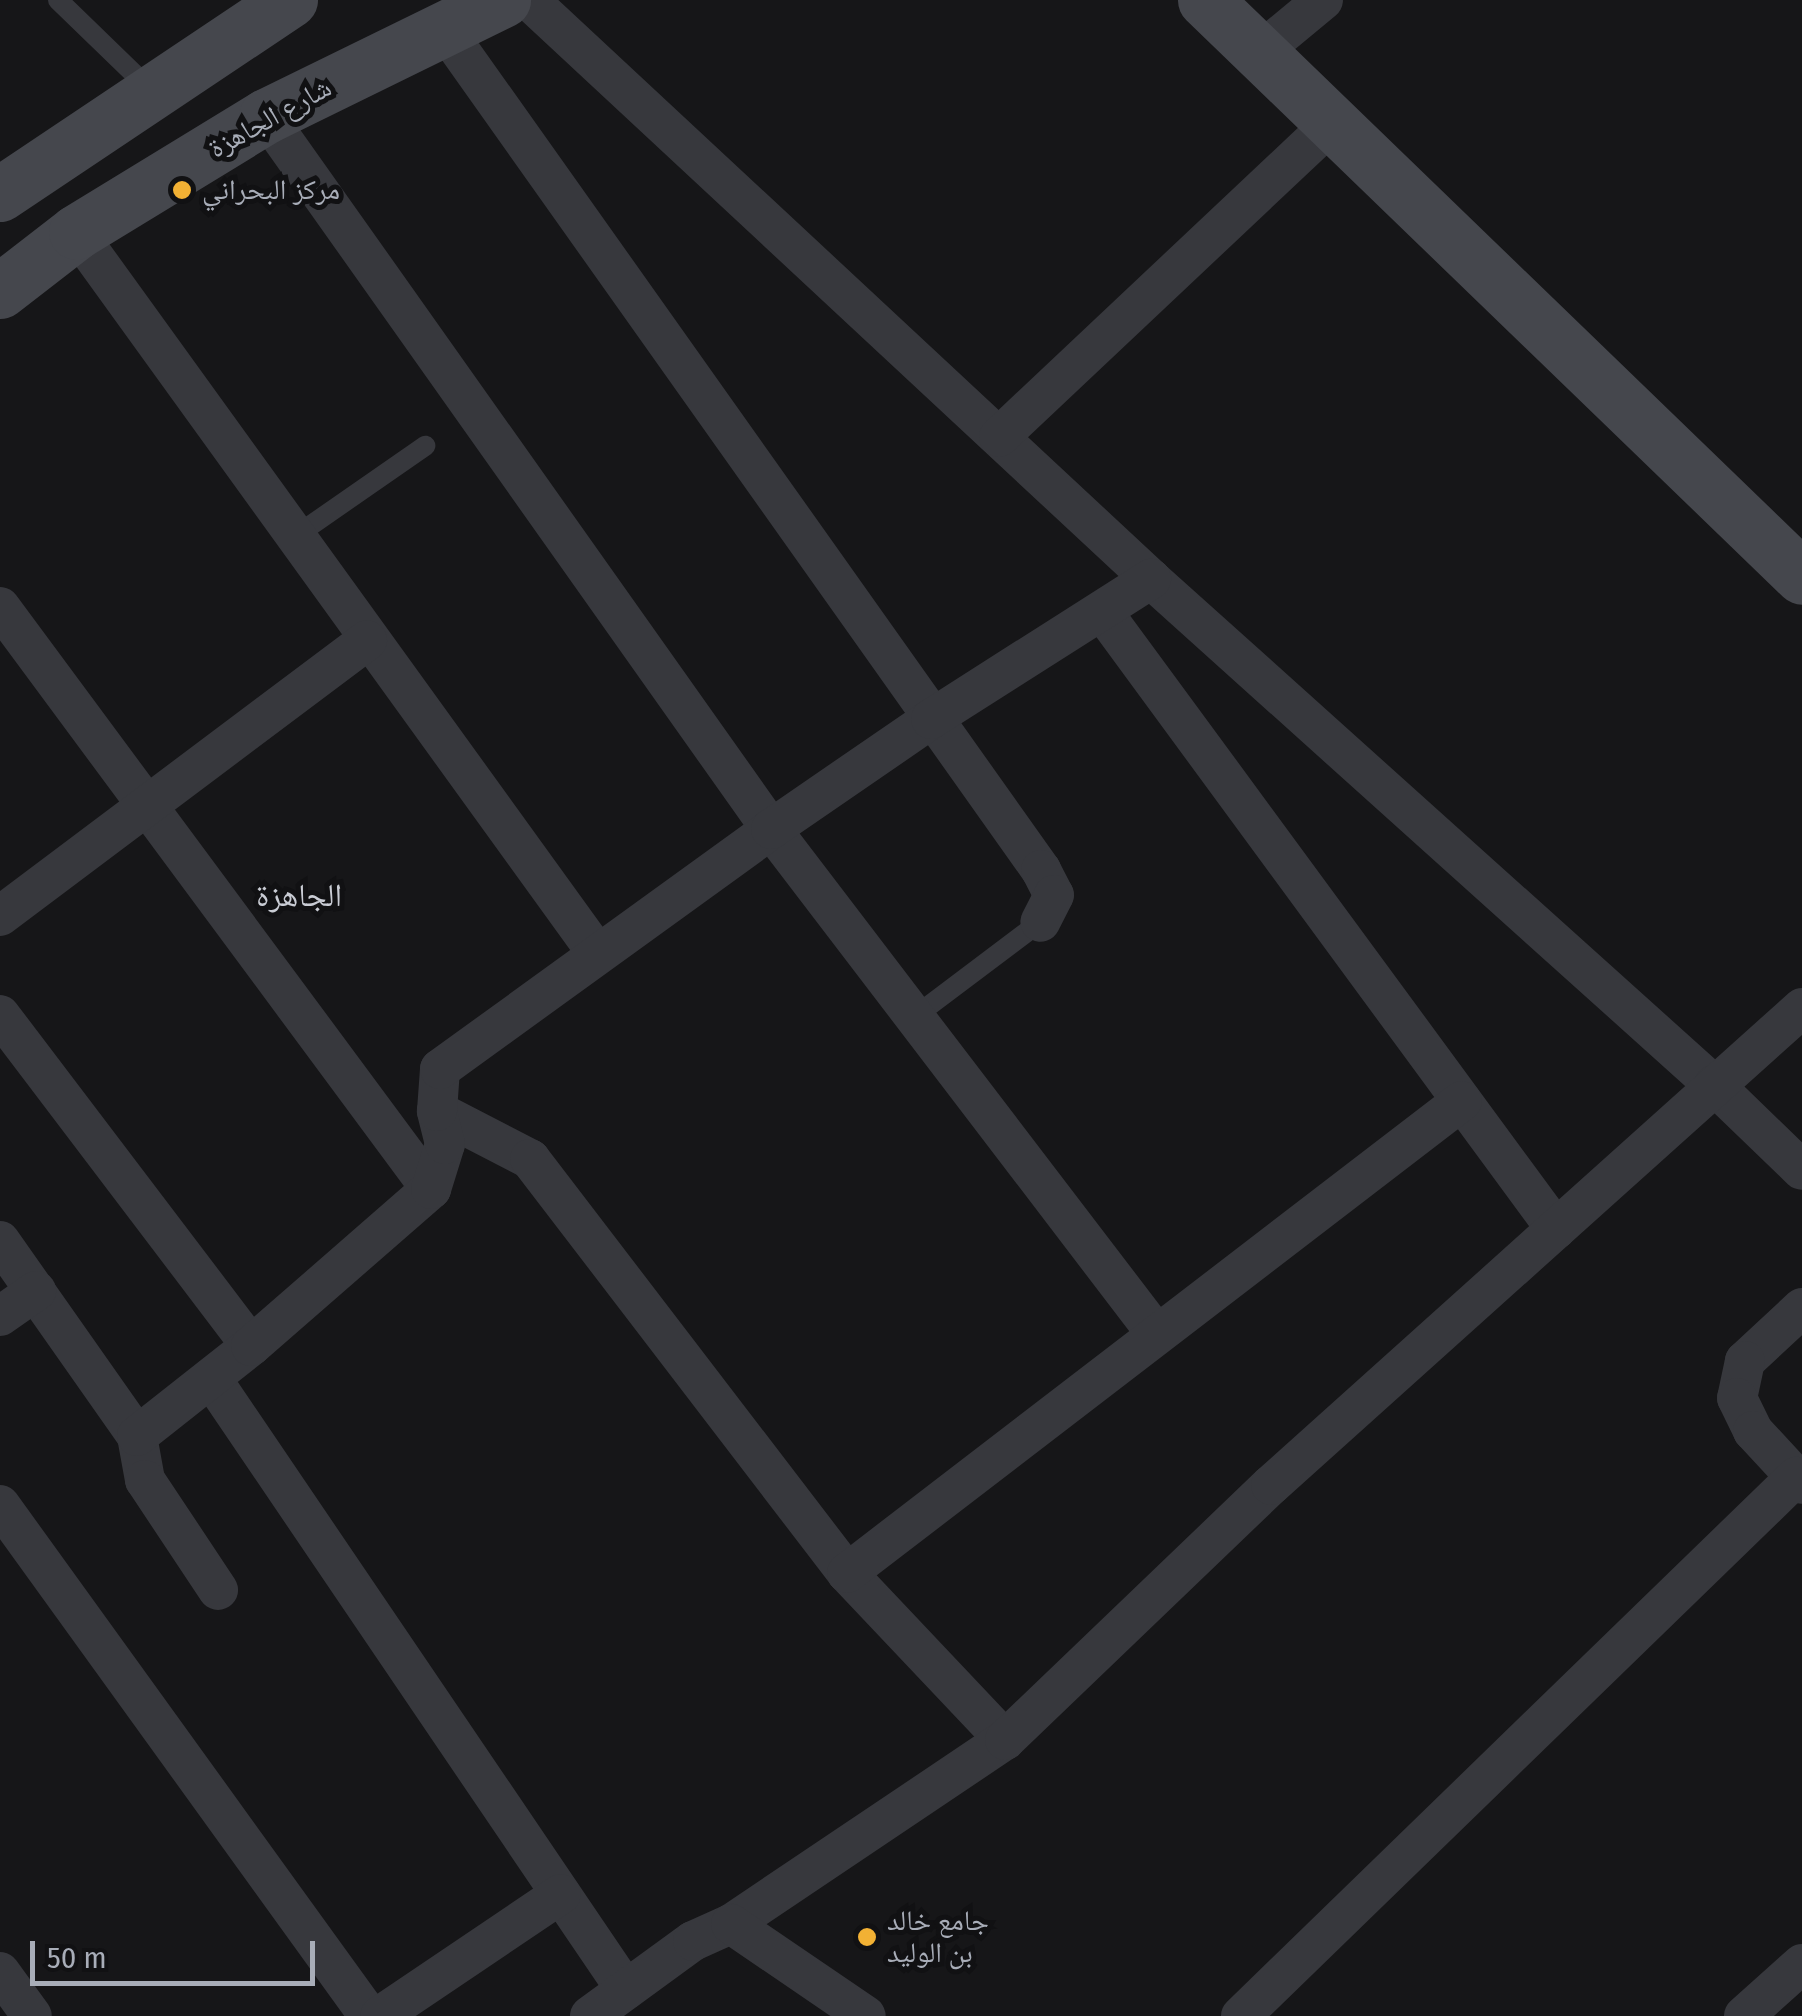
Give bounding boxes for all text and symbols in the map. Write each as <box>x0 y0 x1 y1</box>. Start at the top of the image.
street label: شارع الجاهزة <box>203 71 337 165</box>
place label: مركز البحراني <box>202 173 340 207</box>
marker: مركز البحراني <box>171 179 193 201</box>
district label: الجاهزة <box>256 876 342 914</box>
place label: جامع خالد بن الوليد <box>887 1904 989 1970</box>
scale bar <box>35 1921 320 1983</box>
marker: جامع خالد بن الوليد <box>856 1926 878 1948</box>
text: 50 m <box>47 1940 107 1976</box>

